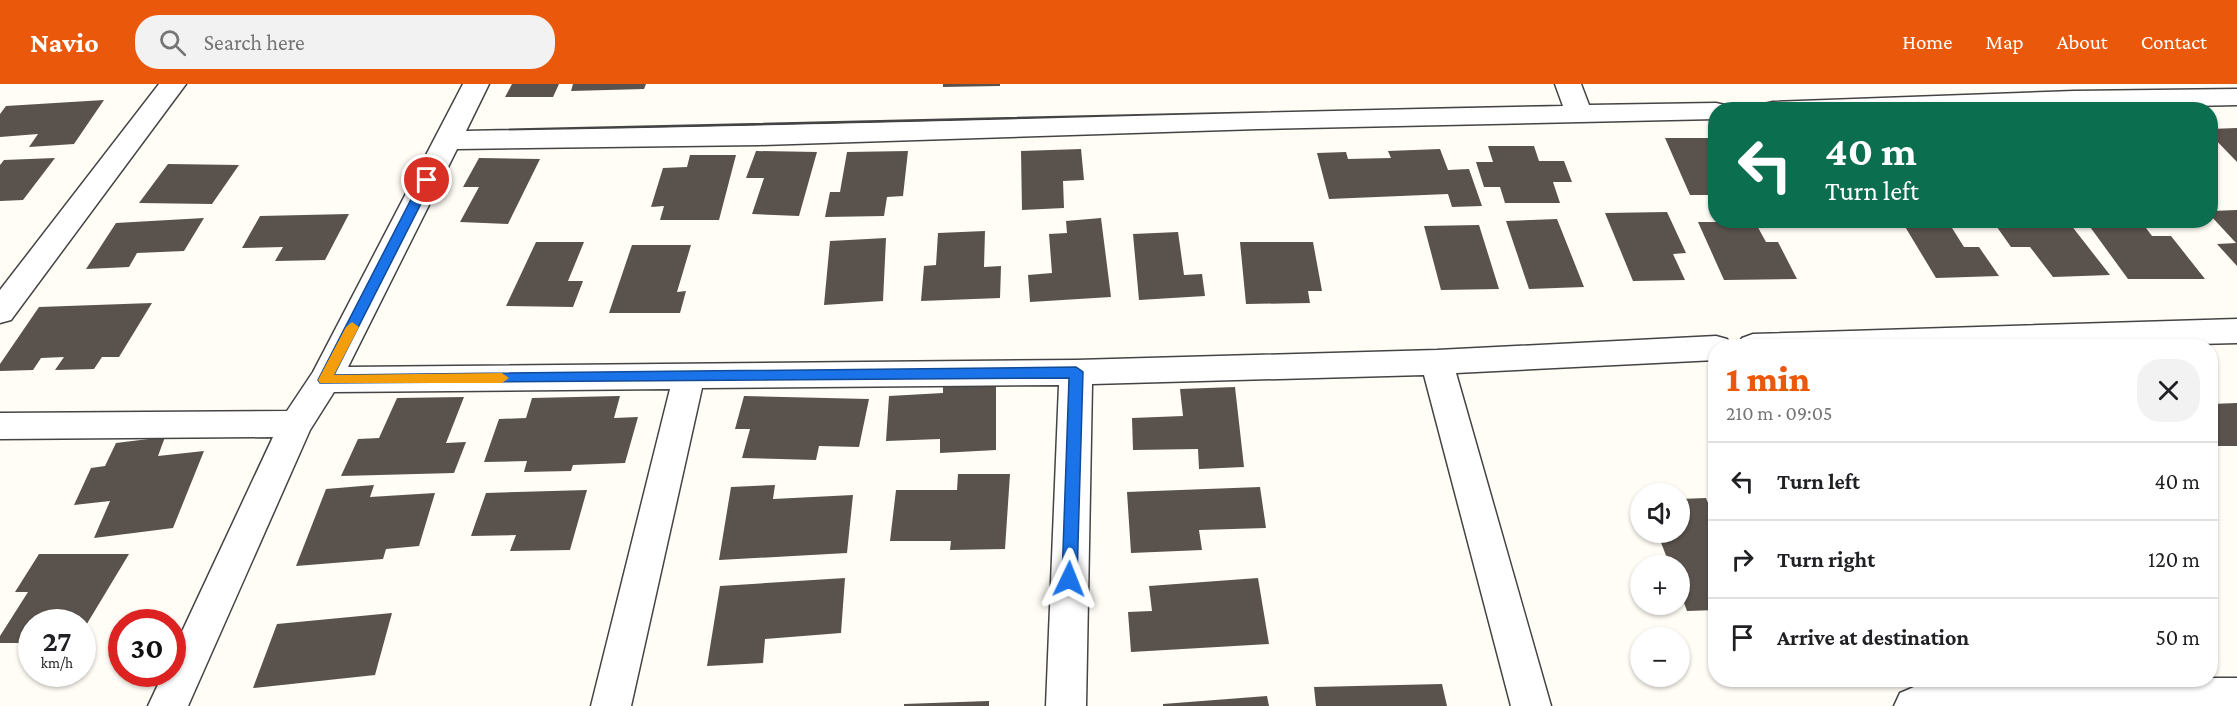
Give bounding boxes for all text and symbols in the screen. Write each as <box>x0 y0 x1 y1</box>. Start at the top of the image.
search box <box>135 15 555 69</box>
icon: search <box>156 26 189 59</box>
text: Navio <box>30 27 99 58</box>
text: Search here <box>204 30 305 55</box>
text: Home <box>1902 30 1952 54</box>
text: Map <box>1985 30 2024 54</box>
text: About <box>2057 30 2108 54</box>
text: Contact <box>2141 30 2207 54</box>
icon: left <box>1726 126 1804 204</box>
text: 40 m <box>1825 127 1917 174</box>
pin <box>401 154 452 205</box>
icon: arrive <box>410 163 443 196</box>
text: Turn left <box>1825 176 1919 206</box>
text: 1 min <box>1726 359 1810 399</box>
button: close <box>2137 359 2200 422</box>
text: 210 m · 09:05 <box>1726 402 1832 424</box>
icon: left <box>1726 465 1759 498</box>
text: Turn left <box>1777 469 1860 494</box>
text: 40 m <box>2155 469 2200 494</box>
map controls <box>1630 483 1690 687</box>
button: sound <box>1630 483 1690 543</box>
icon: right <box>1726 543 1759 576</box>
position arrow <box>1037 547 1101 611</box>
text: Turn right <box>1777 547 1875 572</box>
text: 120 m <box>2148 547 2200 572</box>
button: + <box>1630 555 1690 615</box>
speed limit sign: 30 <box>108 609 186 687</box>
icon: arrive <box>1726 621 1759 654</box>
text: 27 <box>42 624 72 657</box>
text: Arrive at destination <box>1777 625 1969 650</box>
text: 50 m <box>2155 625 2200 650</box>
button: − <box>1630 627 1690 687</box>
text: km/h <box>41 655 73 671</box>

